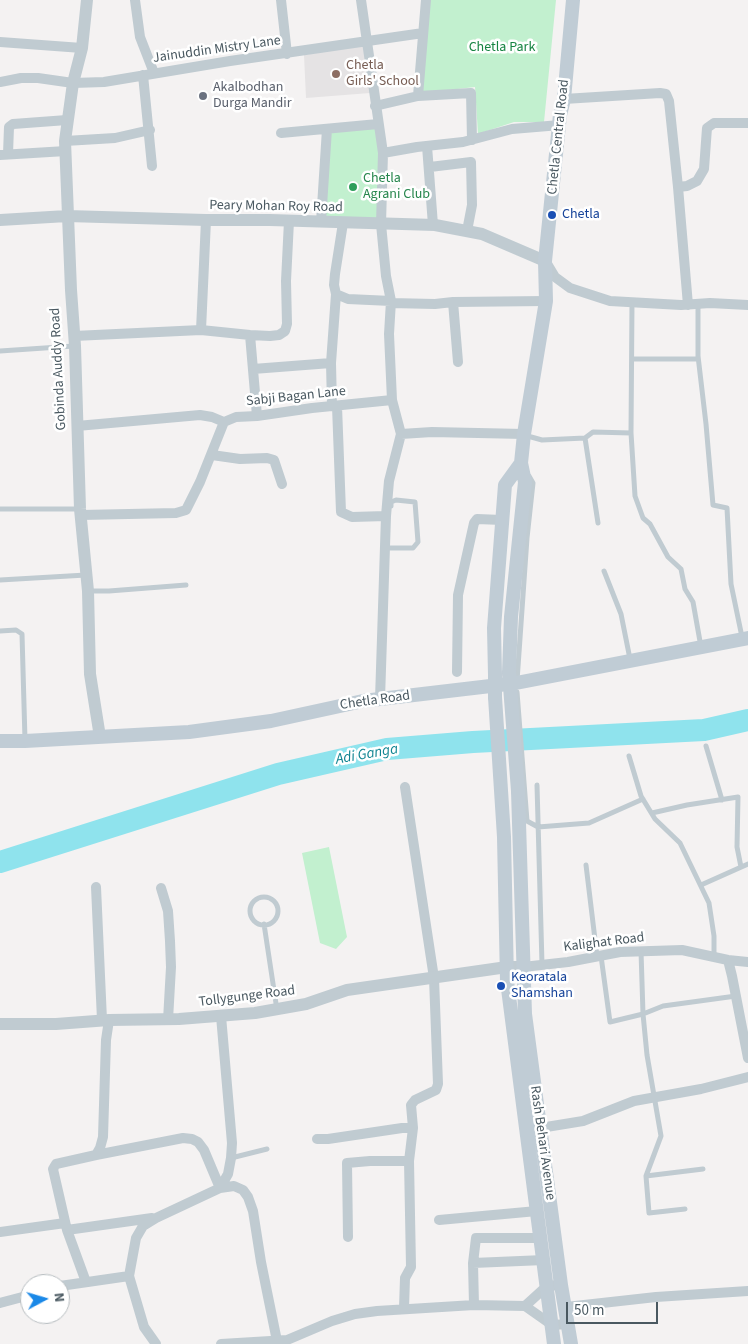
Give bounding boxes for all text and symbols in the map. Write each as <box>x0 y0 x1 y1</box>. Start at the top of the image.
street label: Jainuddin Mistry Lane <box>152 33 282 67</box>
park label: Chetla Park <box>469 40 535 56</box>
place label: Chetla Girls' School <box>346 58 419 90</box>
marker: Chetla Girls' School <box>330 68 342 80</box>
street label: Chetla Central Road <box>545 78 573 196</box>
place label: Akalbodhan Durga Mandir <box>213 80 292 112</box>
marker: Akalbodhan Durga Mandir <box>197 90 209 102</box>
place label: Chetla Agrani Club <box>363 171 430 203</box>
marker: Chetla Agrani Club <box>347 181 359 193</box>
street label: Peary Mohan Roy Road <box>209 197 343 217</box>
place label: Chetla <box>562 207 600 223</box>
marker: Chetla <box>546 209 558 221</box>
street label: Gobinda Auddy Road <box>47 307 71 431</box>
street label: Sabji Bagan Lane <box>245 383 347 411</box>
street label: Chetla Road <box>339 688 411 714</box>
water label: Adi Ganga <box>334 741 400 769</box>
street label: Kalighat Road <box>563 930 645 956</box>
place label: Keoratala Shamshan <box>511 970 573 1002</box>
marker: Keoratala Shamshan <box>495 980 507 992</box>
street label: Tollygunge Road <box>198 983 296 1011</box>
street label: Rash Behari Avenue <box>526 1085 558 1201</box>
north arrow <box>20 1274 70 1324</box>
text: N <box>48 1292 69 1303</box>
scale bar <box>568 1292 660 1324</box>
text: 50 m <box>574 1300 604 1321</box>

